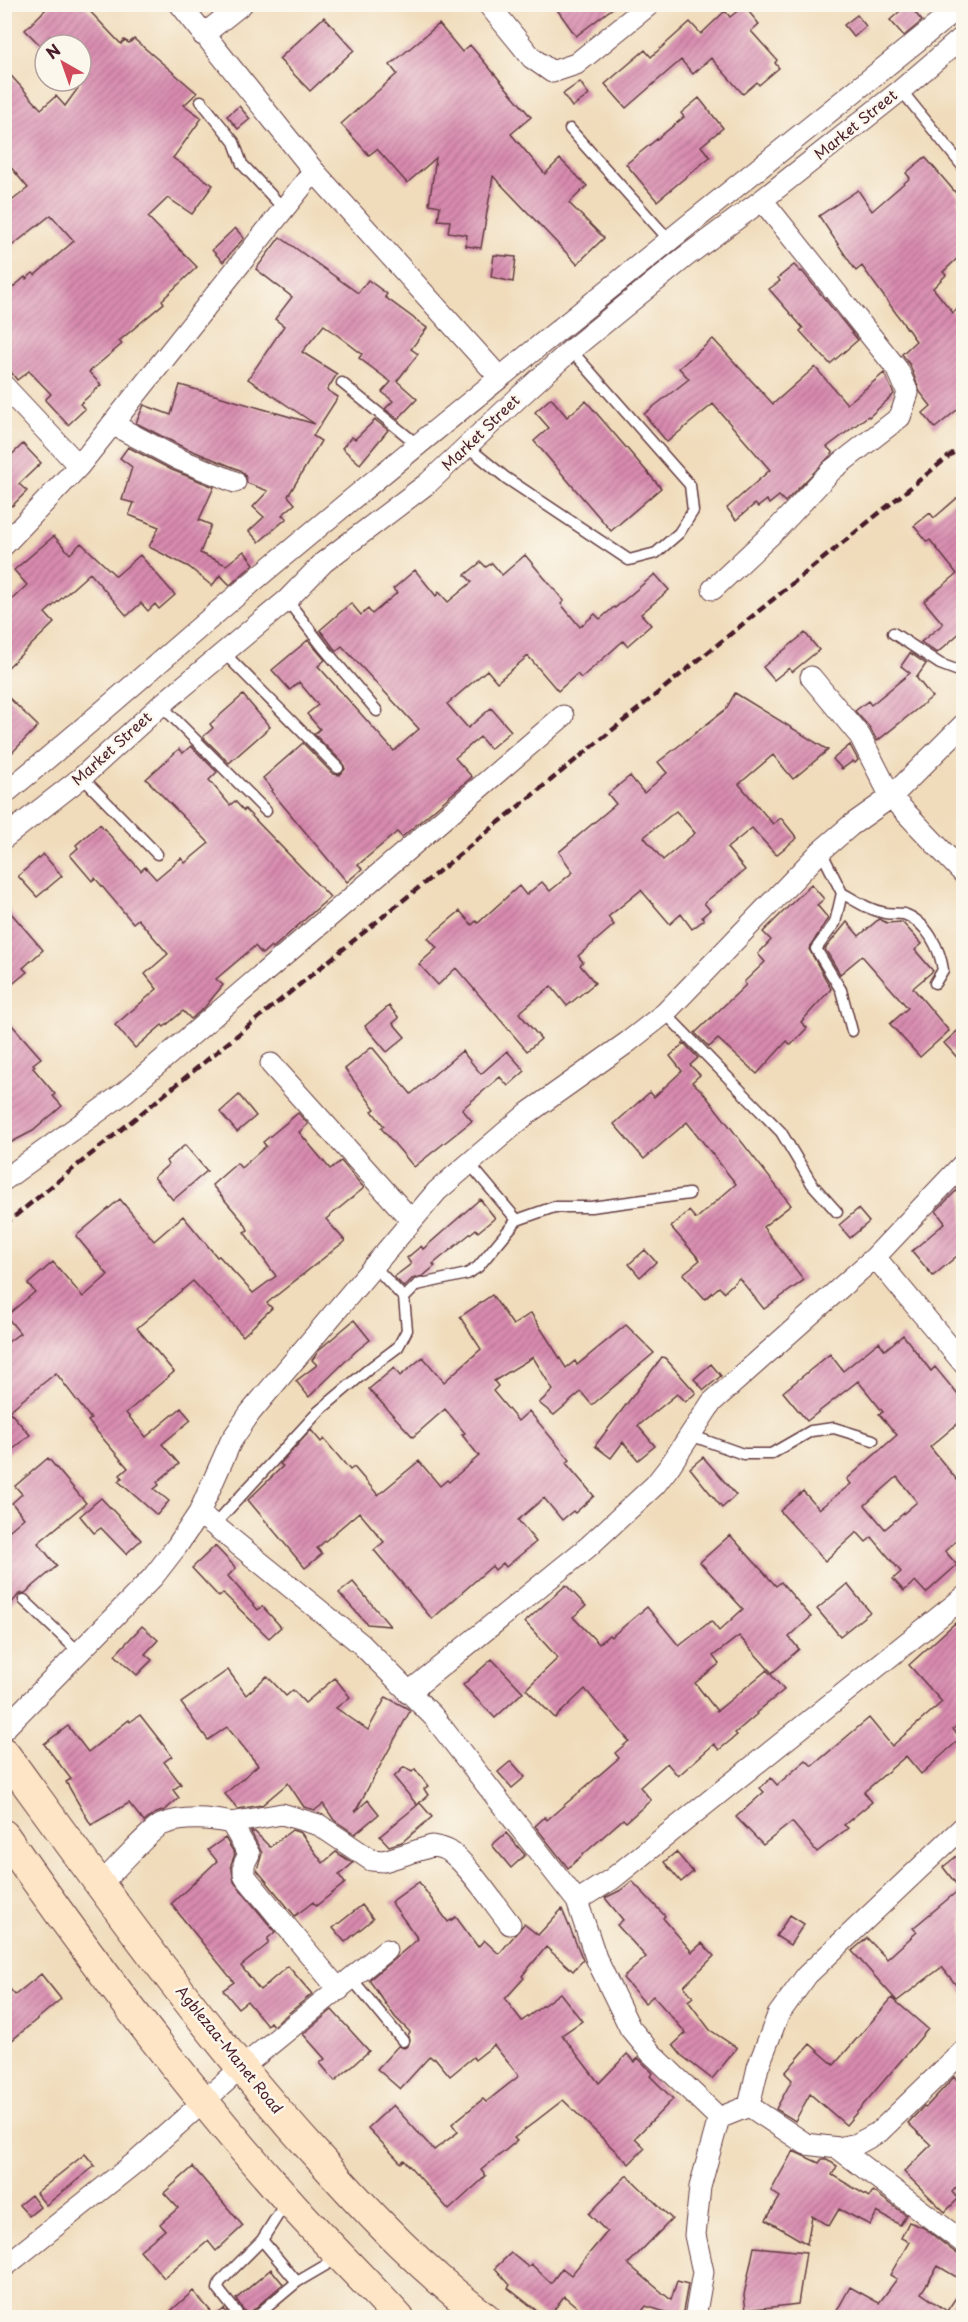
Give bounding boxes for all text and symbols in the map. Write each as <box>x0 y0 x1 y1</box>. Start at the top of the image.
north arrow <box>33 33 93 93</box>
text: N <box>40 37 65 64</box>
street label: Market Street <box>809 83 902 165</box>
street label: Market Street <box>436 389 524 475</box>
street label: Market Street <box>66 706 156 790</box>
street label: Agblezaa-Manet Road <box>171 1980 289 2118</box>

